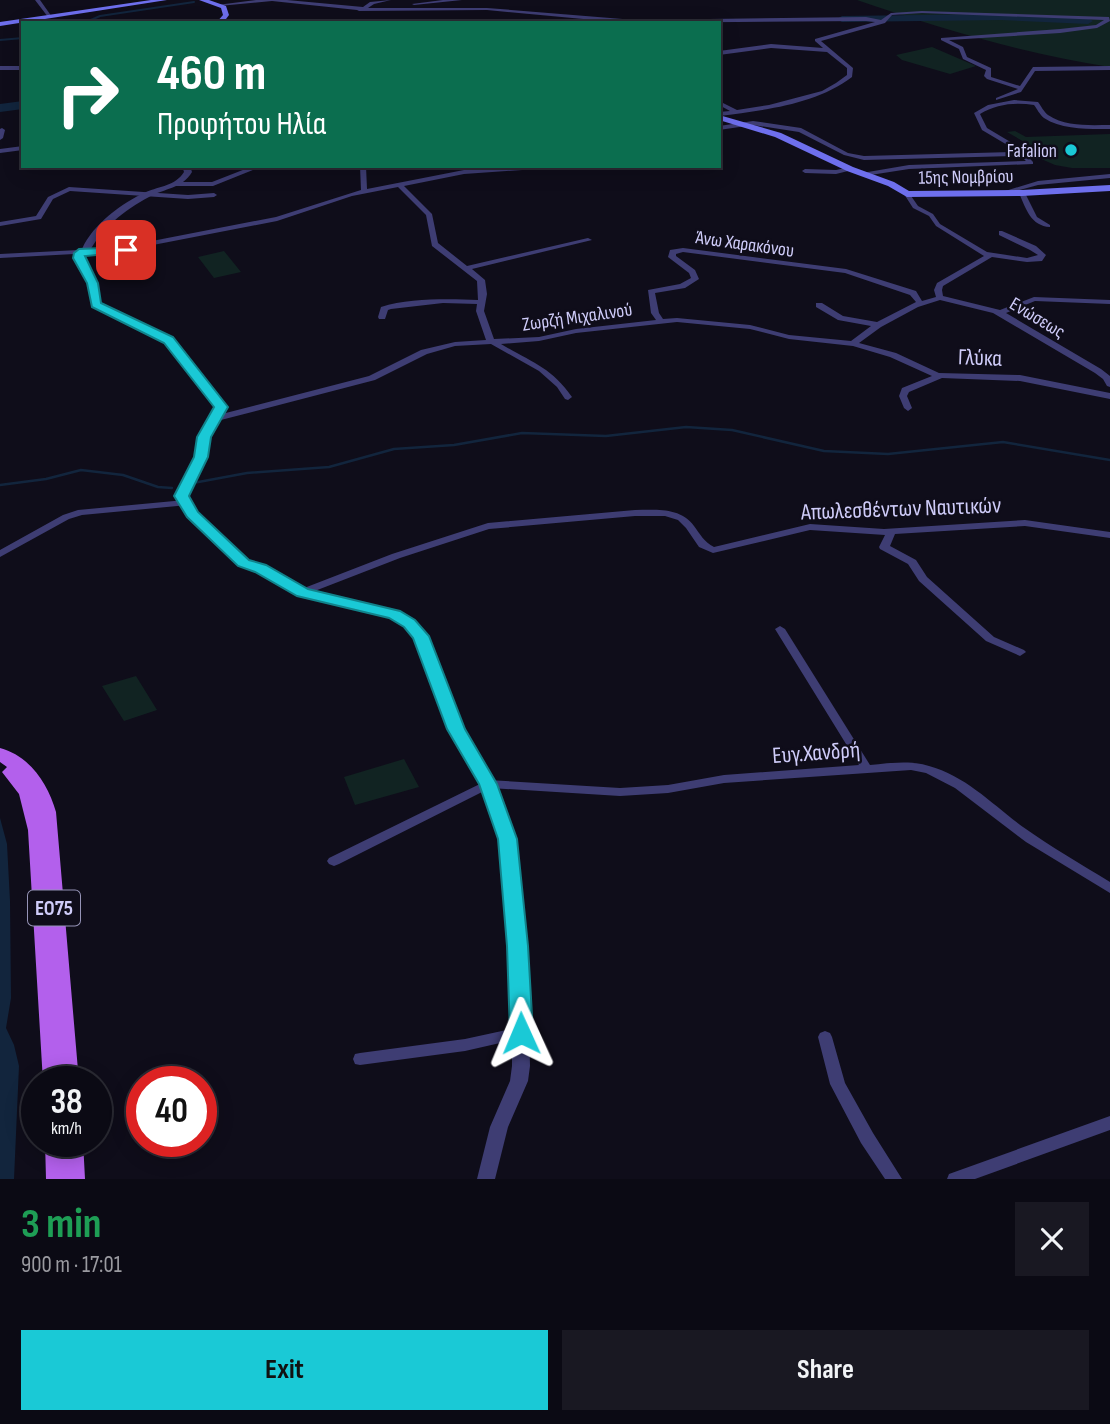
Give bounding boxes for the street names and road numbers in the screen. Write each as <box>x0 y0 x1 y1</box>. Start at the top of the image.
street label: 15ης Νομβρίου <box>918 165 1014 190</box>
street label: Άνω Χαρακόνου <box>694 226 796 263</box>
street label: Ενώσεως <box>1005 293 1069 344</box>
street label: Ζωρζή Μιχαλινού <box>521 298 634 337</box>
street label: Γλύκα <box>957 343 1003 373</box>
street label: Απωλεσθέντων Ναυτικών <box>800 492 1002 527</box>
street label: Ευγ.Χανδρή <box>771 736 861 770</box>
road number: ΕΟ75 <box>28 890 80 926</box>

